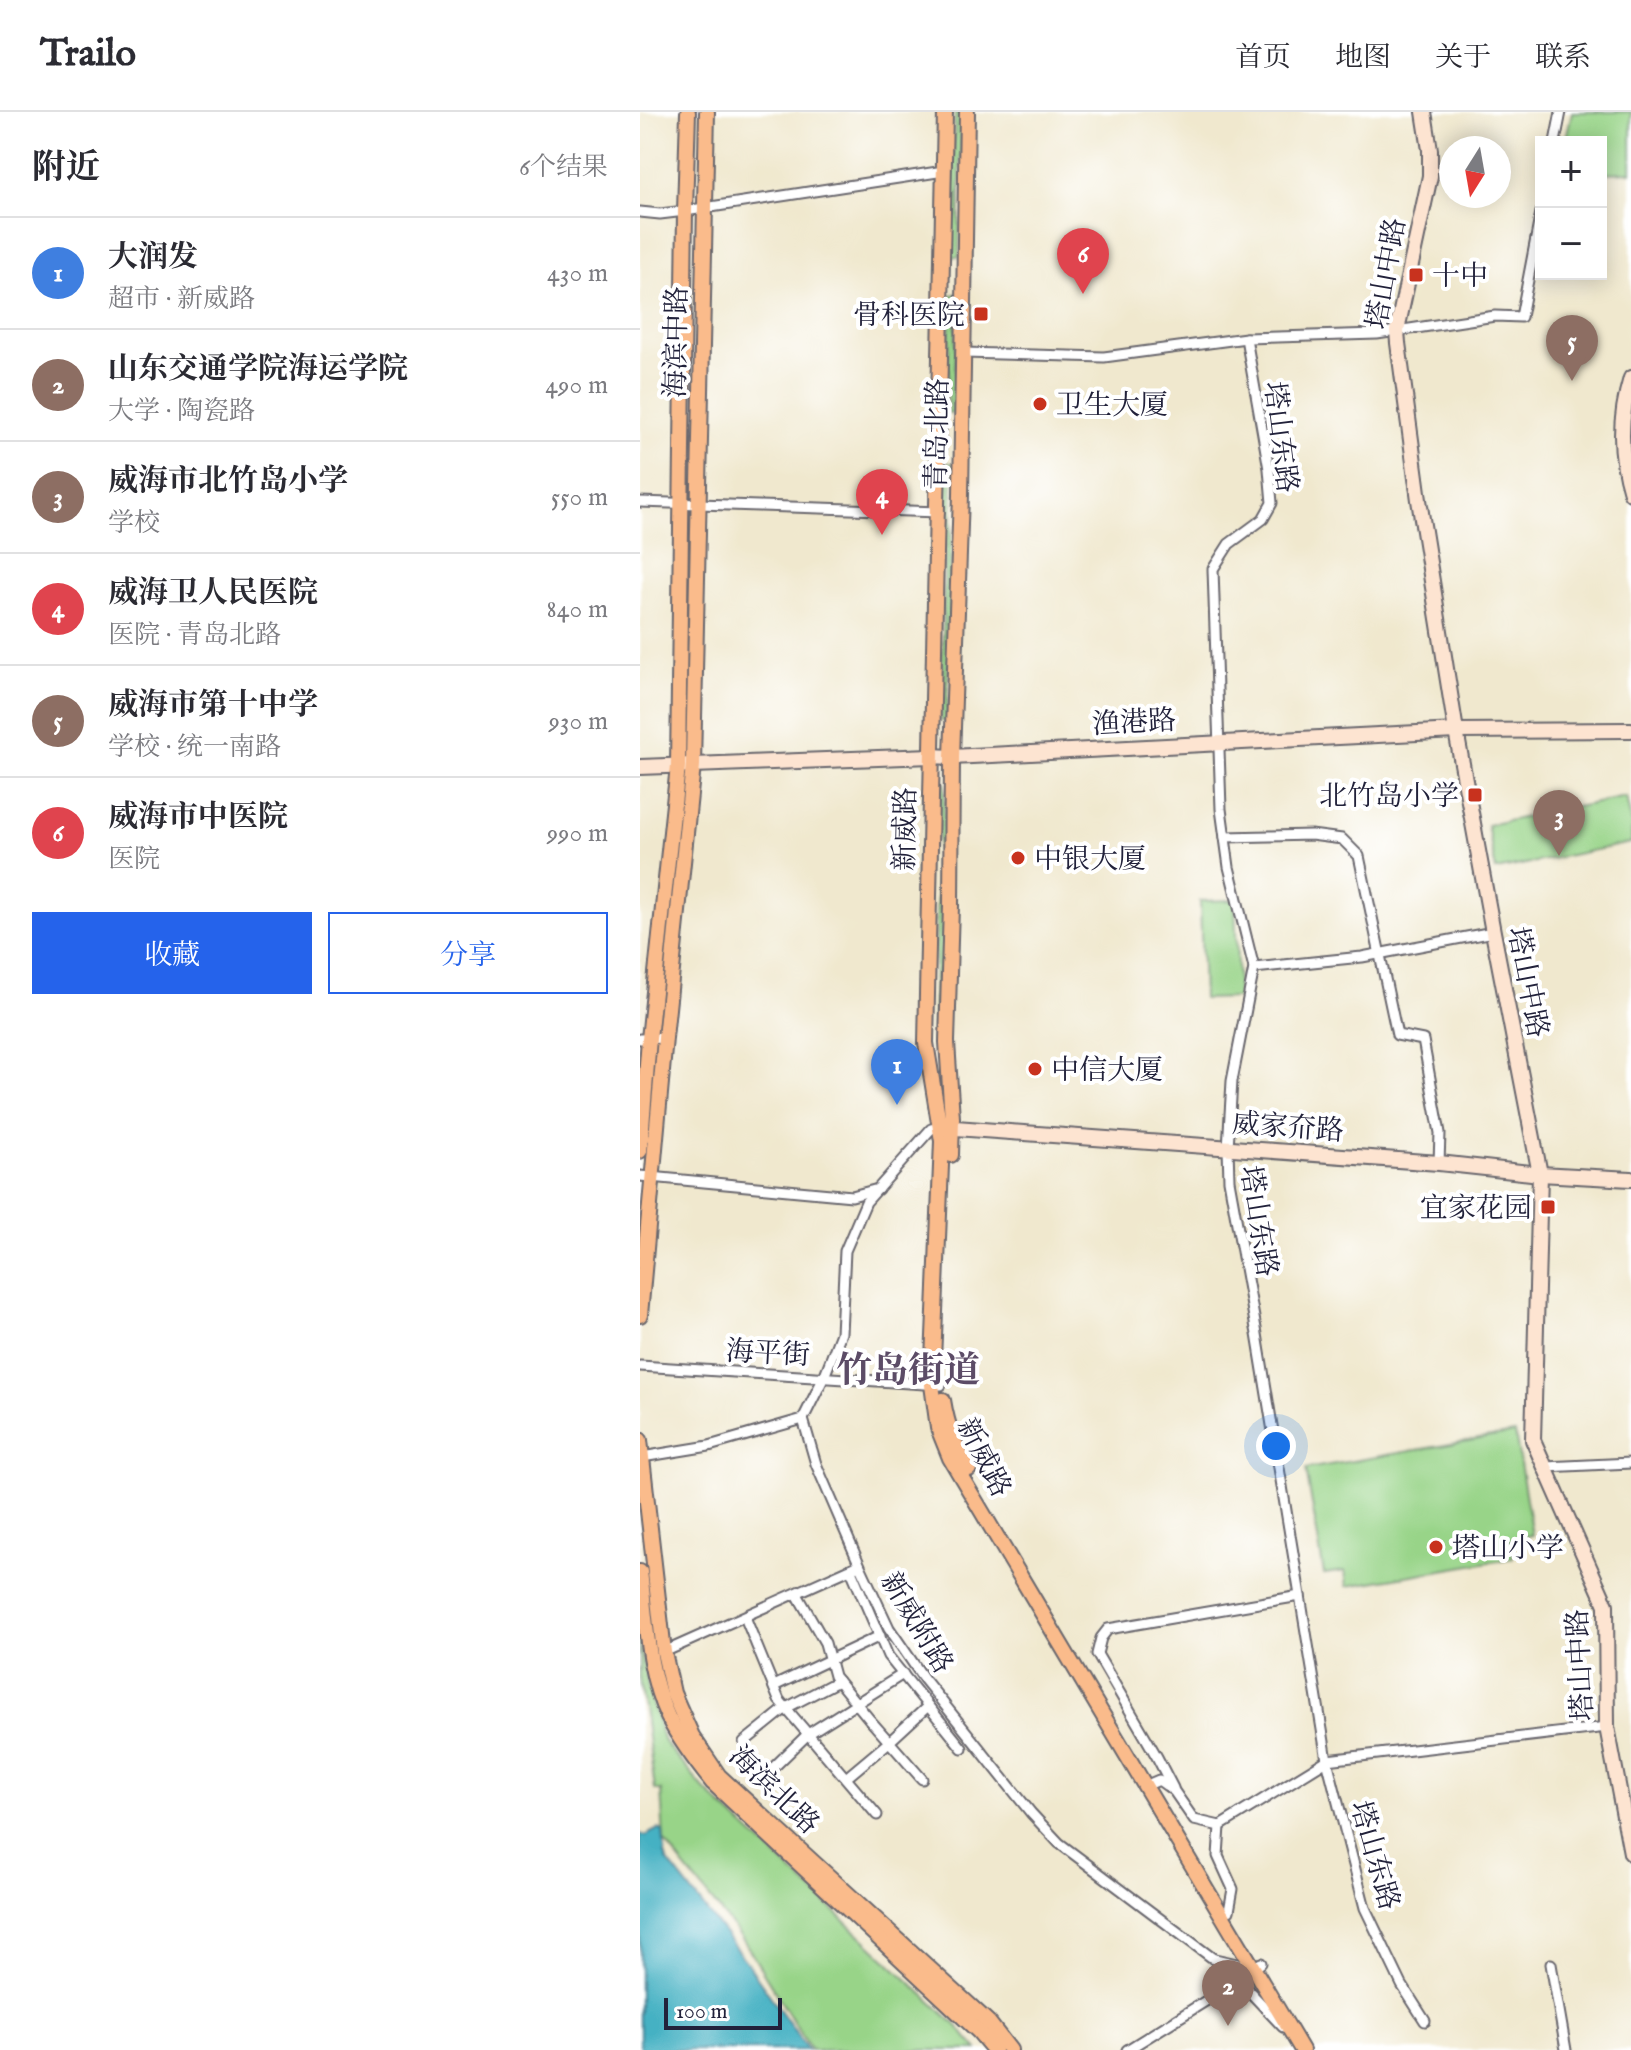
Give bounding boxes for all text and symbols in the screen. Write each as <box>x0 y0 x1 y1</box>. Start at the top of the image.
text: Trailo <box>40 31 136 79</box>
text: 首页 <box>1235 41 1291 76</box>
text: 地图 <box>1335 41 1391 76</box>
text: 关于 <box>1435 41 1491 76</box>
text: 联系 <box>1535 41 1591 76</box>
north arrow <box>1439 136 1511 208</box>
map controls <box>1535 136 1607 280</box>
button: + <box>1535 136 1607 208</box>
text: 附近 <box>32 147 100 190</box>
text: 6个结果 <box>519 151 608 184</box>
button: − <box>1535 208 1607 280</box>
street label: 塔山中路 <box>1361 215 1414 332</box>
pin: 6 <box>1057 228 1109 294</box>
text: 大润发 <box>108 239 198 277</box>
text: 1 <box>53 257 63 290</box>
text: 430 m <box>547 257 608 290</box>
place label: 十中 <box>1432 260 1488 295</box>
marker: 十中 <box>1407 266 1425 284</box>
text: 超市 · 新威路 <box>108 283 255 316</box>
street label: 海滨中路 <box>659 286 696 398</box>
place label: 骨科医院 <box>853 299 965 334</box>
marker: 骨科医院 <box>972 305 990 323</box>
pin: 5 <box>1546 315 1598 381</box>
text: 山东交通学院海运学院 <box>108 351 408 389</box>
text: 2 <box>52 369 64 402</box>
text: 490 m <box>545 369 608 402</box>
street label: 青岛北路 <box>920 378 957 490</box>
street label: 塔山东路 <box>1255 380 1304 495</box>
place label: 卫生大厦 <box>1056 389 1168 424</box>
text: 大学 · 陶瓷路 <box>108 395 255 428</box>
marker: 卫生大厦 <box>1031 395 1049 413</box>
text: 威海市北竹岛小学 <box>108 463 348 501</box>
pin: 4 <box>856 469 908 535</box>
text: 3 <box>53 481 63 514</box>
text: 550 m <box>551 481 608 514</box>
text: 学校 <box>108 507 160 540</box>
text: 威海卫人民医院 <box>108 575 318 613</box>
text: 4 <box>52 593 64 626</box>
text: 840 m <box>547 593 608 626</box>
text: 医院 · 青岛北路 <box>108 619 281 652</box>
text: 威海市第十中学 <box>108 687 318 725</box>
street label: 渔港路 <box>1091 704 1177 743</box>
text: 5 <box>53 705 63 738</box>
text: 930 m <box>548 705 608 738</box>
text: 学校 · 统一南路 <box>108 731 281 764</box>
place label: 北竹岛小学 <box>1319 780 1459 815</box>
marker: 北竹岛小学 <box>1466 786 1484 804</box>
street label: 新威路 <box>888 787 925 871</box>
pin: 3 <box>1533 790 1585 856</box>
text: 威海市中医院 <box>108 799 288 837</box>
text: 6 <box>53 817 63 850</box>
text: 990 m <box>547 817 608 850</box>
text: 医院 <box>108 843 160 876</box>
place label: 中银大厦 <box>1034 843 1146 878</box>
marker: 中银大厦 <box>1009 849 1027 867</box>
button: 收藏 <box>32 912 312 994</box>
button: 分享 <box>328 912 608 994</box>
street label: 塔山中路 <box>1499 924 1554 1041</box>
pin: 1 <box>871 1039 923 1105</box>
place label: 中信大厦 <box>1051 1054 1163 1089</box>
marker: 中信大厦 <box>1026 1060 1044 1078</box>
street label: 威家夼路 <box>1231 1107 1345 1150</box>
street label: 塔山东路 <box>1231 1163 1284 1279</box>
place label: 宜家花园 <box>1420 1192 1532 1227</box>
marker: 宜家花园 <box>1539 1198 1557 1216</box>
street label: 海平街 <box>725 1335 811 1374</box>
district label: 竹岛街道 <box>836 1349 980 1395</box>
street label: 新威路 <box>948 1413 1017 1504</box>
your location <box>1256 1426 1296 1466</box>
place label: 塔山小学 <box>1452 1532 1564 1567</box>
marker: 塔山小学 <box>1427 1538 1445 1556</box>
street label: 新威附路 <box>872 1566 960 1680</box>
street label: 塔山中路 <box>1561 1608 1602 1722</box>
street label: 海滨北路 <box>721 1739 826 1842</box>
street label: 塔山东路 <box>1341 1797 1406 1914</box>
pin: 2 <box>1202 1960 1254 2026</box>
scale bar <box>664 1994 782 2030</box>
text: 100 m <box>676 1998 728 2026</box>

